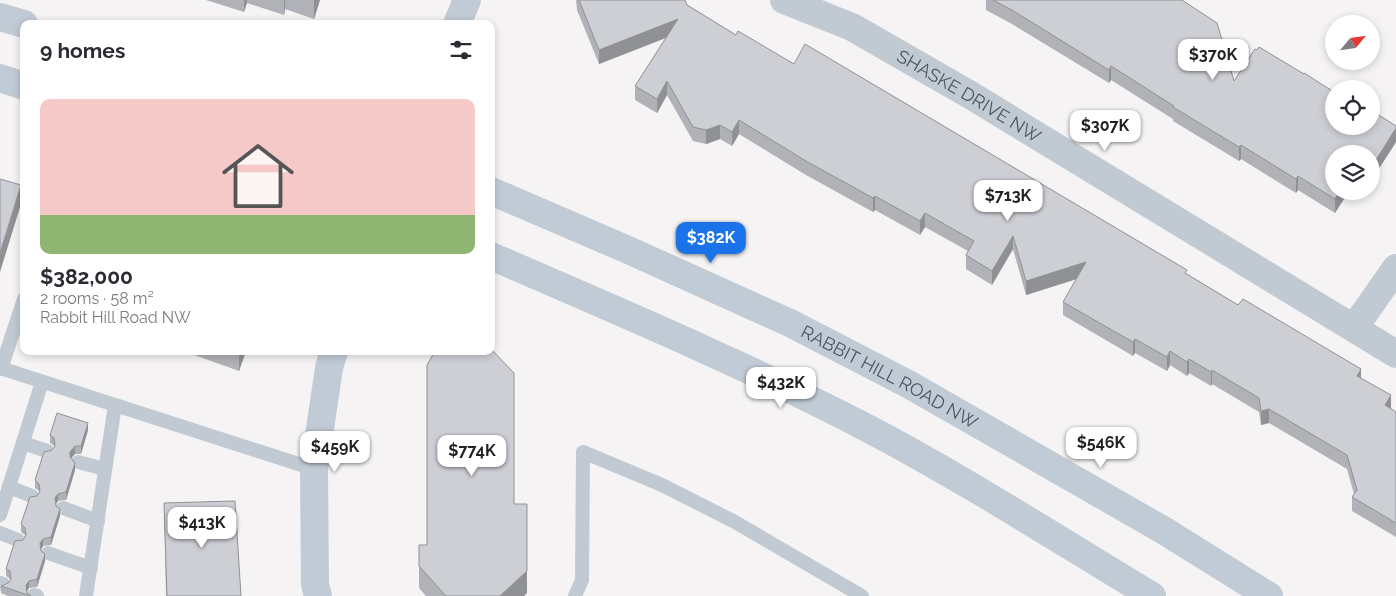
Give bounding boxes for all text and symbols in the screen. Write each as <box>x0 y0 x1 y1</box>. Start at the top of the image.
north arrow <box>1325 15 1380 70</box>
map controls <box>1325 15 1380 200</box>
icon: filters <box>447 36 475 64</box>
text: 9 homes <box>40 38 125 63</box>
pin: $370K <box>1178 38 1248 81</box>
street label: SHASKE DRIVE NW <box>893 45 1045 146</box>
text: $370K <box>1189 45 1237 64</box>
button: locate <box>1325 80 1380 135</box>
pin: $307K <box>1070 110 1140 152</box>
text: $307K <box>1081 116 1129 135</box>
icon: home <box>213 131 303 221</box>
button: layers <box>1325 145 1380 200</box>
pin: $713K <box>973 180 1043 222</box>
text: $713K <box>985 186 1031 205</box>
pin: $382K <box>676 222 746 264</box>
text: $382K <box>687 228 735 247</box>
text: $382,000 <box>40 264 133 289</box>
text: 2 rooms · 58 m² <box>40 289 154 308</box>
text: Rabbit Hill Road NW <box>40 308 191 327</box>
street label: RABBIT HILL ROAD NW <box>798 320 982 432</box>
pin: $432K <box>746 366 816 409</box>
text: $432K <box>757 373 805 392</box>
pin: $546K <box>1066 426 1136 469</box>
pin: $459K <box>300 430 370 473</box>
text: $546K <box>1077 433 1125 452</box>
pin: $774K <box>437 434 507 477</box>
text: $459K <box>311 437 359 456</box>
text: $774K <box>448 441 496 460</box>
pin: $413K <box>167 506 237 549</box>
text: $413K <box>179 513 225 532</box>

